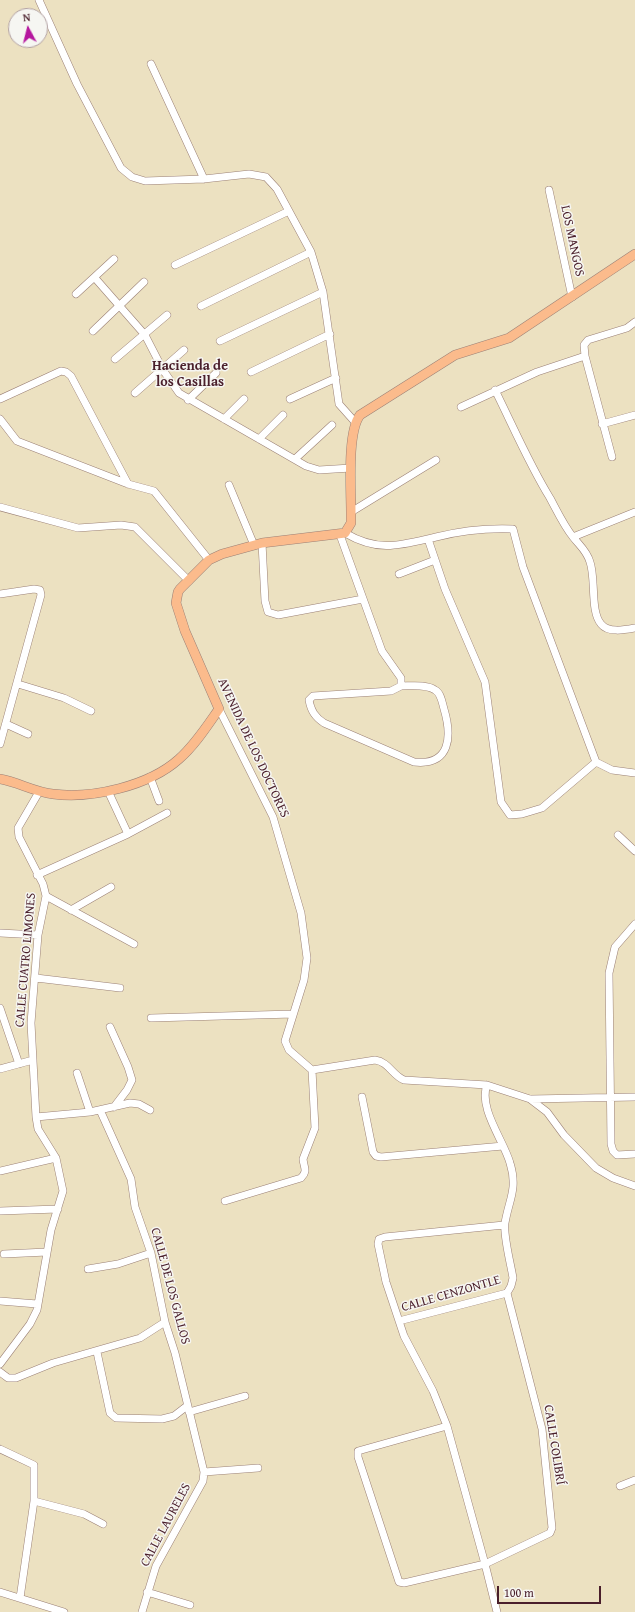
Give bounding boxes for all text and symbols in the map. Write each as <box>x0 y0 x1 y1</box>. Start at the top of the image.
north arrow <box>8 8 48 48</box>
text: N <box>22 9 31 25</box>
street label: LOS MANGOS <box>557 204 587 278</box>
district label: Hacienda de los Casillas <box>152 358 228 390</box>
street label: AVENIDA DE LOS DOCTORES <box>214 676 292 820</box>
street label: CALLE CUATRO LIMONES <box>12 892 40 1028</box>
street label: CALLE DE LOS GALLOS <box>147 1226 193 1346</box>
street label: CALLE CENZONTLE <box>400 1272 502 1316</box>
street label: CALLE COLIBRÍ <box>540 1404 568 1486</box>
street label: CALLE LAURELES <box>137 1481 195 1569</box>
scale bar <box>499 1578 603 1604</box>
text: 100 m <box>504 1584 534 1601</box>

